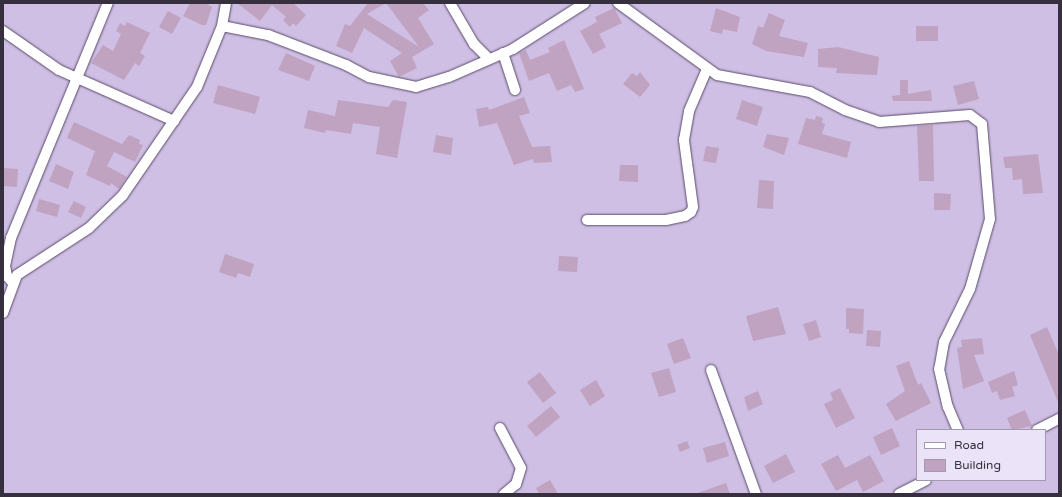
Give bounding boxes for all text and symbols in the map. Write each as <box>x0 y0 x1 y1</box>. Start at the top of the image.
legend <box>916 429 1046 481</box>
text: Road <box>954 438 984 452</box>
text: Building <box>954 458 1001 472</box>

